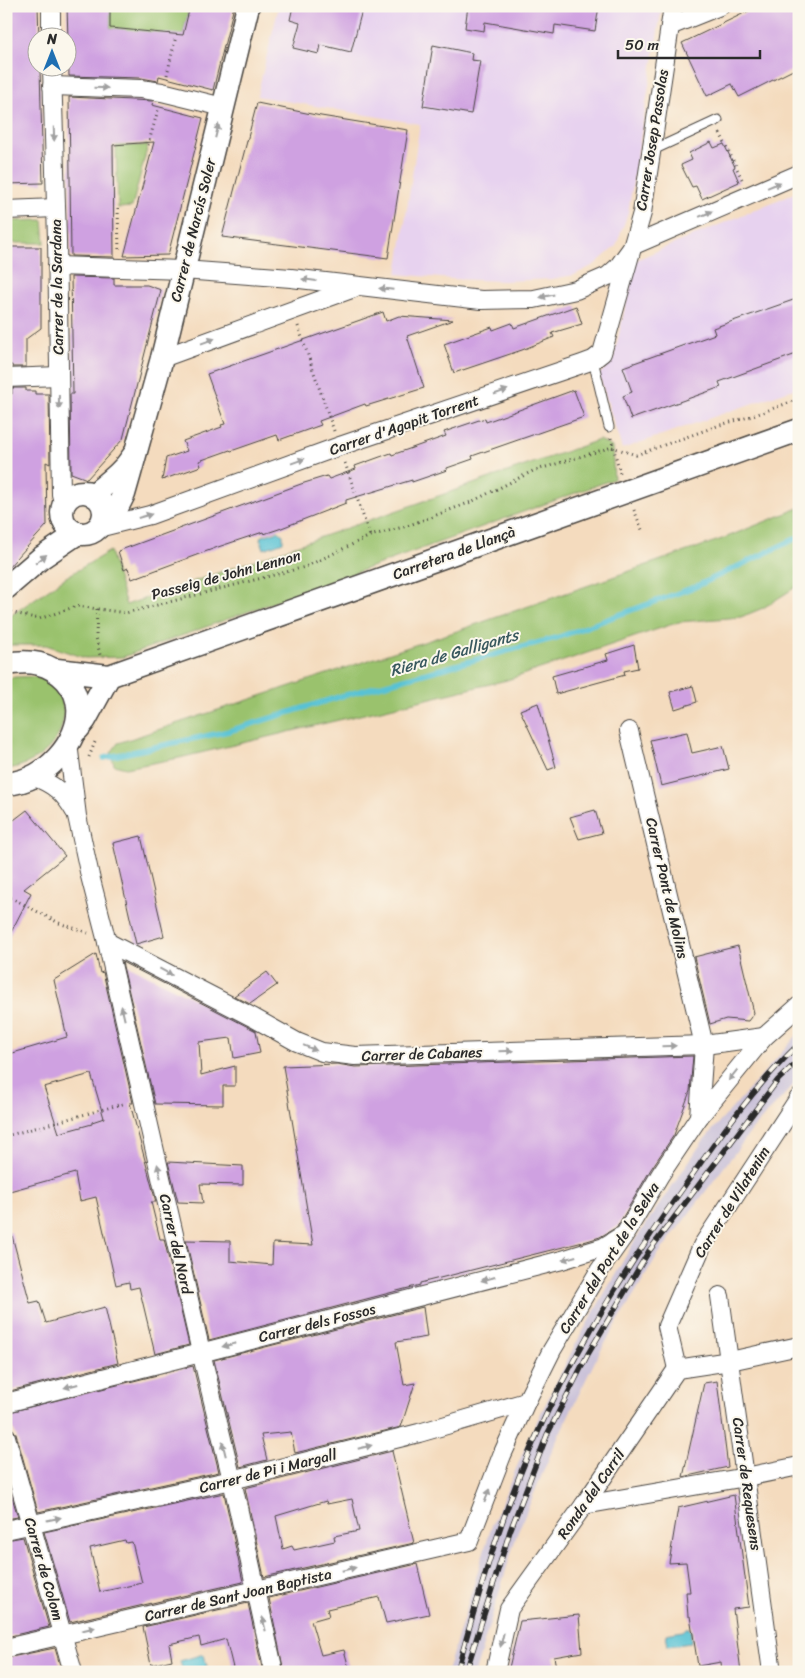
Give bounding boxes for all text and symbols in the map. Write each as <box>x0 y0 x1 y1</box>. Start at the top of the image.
text: N <box>46 27 57 52</box>
north arrow <box>28 28 78 78</box>
scale bar <box>618 28 760 60</box>
text: 50 m <box>625 32 660 58</box>
street label: Carrer Josep Passolas <box>628 67 676 212</box>
one-way arrow <box>93 84 109 92</box>
one-way arrow <box>213 123 221 138</box>
one-way arrow <box>50 126 58 142</box>
street label: Carrer de Narcís Soler <box>163 154 224 305</box>
one-way arrow <box>767 180 781 188</box>
one-way arrow <box>699 209 714 217</box>
street label: Carrer de la Sardana <box>43 218 71 355</box>
one-way arrow <box>301 276 317 284</box>
one-way arrow <box>377 285 393 293</box>
one-way arrow <box>540 292 555 300</box>
one-way arrow <box>200 337 215 344</box>
street label: Carrer d'Agapit Torrent <box>326 387 483 463</box>
one-way arrow <box>494 387 509 395</box>
one-way arrow <box>55 394 63 410</box>
one-way arrow <box>291 457 306 465</box>
one-way arrow <box>137 512 152 520</box>
street label: Carretera de Llançà <box>389 519 520 587</box>
street label: Passeig de John Lennon <box>148 543 304 607</box>
one-way arrow <box>34 553 47 564</box>
water label: Riera de Galligants <box>386 620 523 685</box>
street label: Carrer Pont de Molins <box>638 815 696 962</box>
one-way arrow <box>159 968 173 976</box>
one-way arrow <box>119 1005 127 1020</box>
street label: Carrer de Cabanes <box>361 1039 483 1069</box>
one-way arrow <box>661 1042 677 1050</box>
one-way arrow <box>303 1044 317 1052</box>
one-way arrow <box>499 1047 515 1055</box>
one-way arrow <box>728 1068 739 1081</box>
street label: Carrer de Vilatenim <box>687 1141 777 1263</box>
one-way arrow <box>155 1164 163 1179</box>
street label: Carrer del Port de la Selva <box>552 1177 667 1339</box>
street label: Carrer del Nord <box>152 1191 200 1298</box>
one-way arrow <box>562 1254 577 1262</box>
one-way arrow <box>480 1275 495 1283</box>
street label: Carrer dels Fossos <box>256 1296 379 1350</box>
one-way arrow <box>221 1341 236 1349</box>
one-way arrow <box>64 1382 79 1390</box>
street label: Carrer de Requesens <box>725 1416 769 1552</box>
street label: Carrer de Pi i Margall <box>196 1441 340 1501</box>
one-way arrow <box>220 1441 228 1456</box>
one-way arrow <box>358 1443 373 1451</box>
street label: Ronda del Carril <box>550 1443 632 1544</box>
one-way arrow <box>483 1488 491 1503</box>
street label: Carrer de Colom <box>17 1514 71 1624</box>
one-way arrow <box>46 1515 62 1523</box>
street label: Carrer de Sant Joan Baptista <box>142 1561 335 1629</box>
one-way arrow <box>341 1565 356 1573</box>
one-way arrow <box>259 1616 267 1632</box>
one-way arrow <box>80 1625 95 1633</box>
one-way arrow <box>498 1633 506 1648</box>

